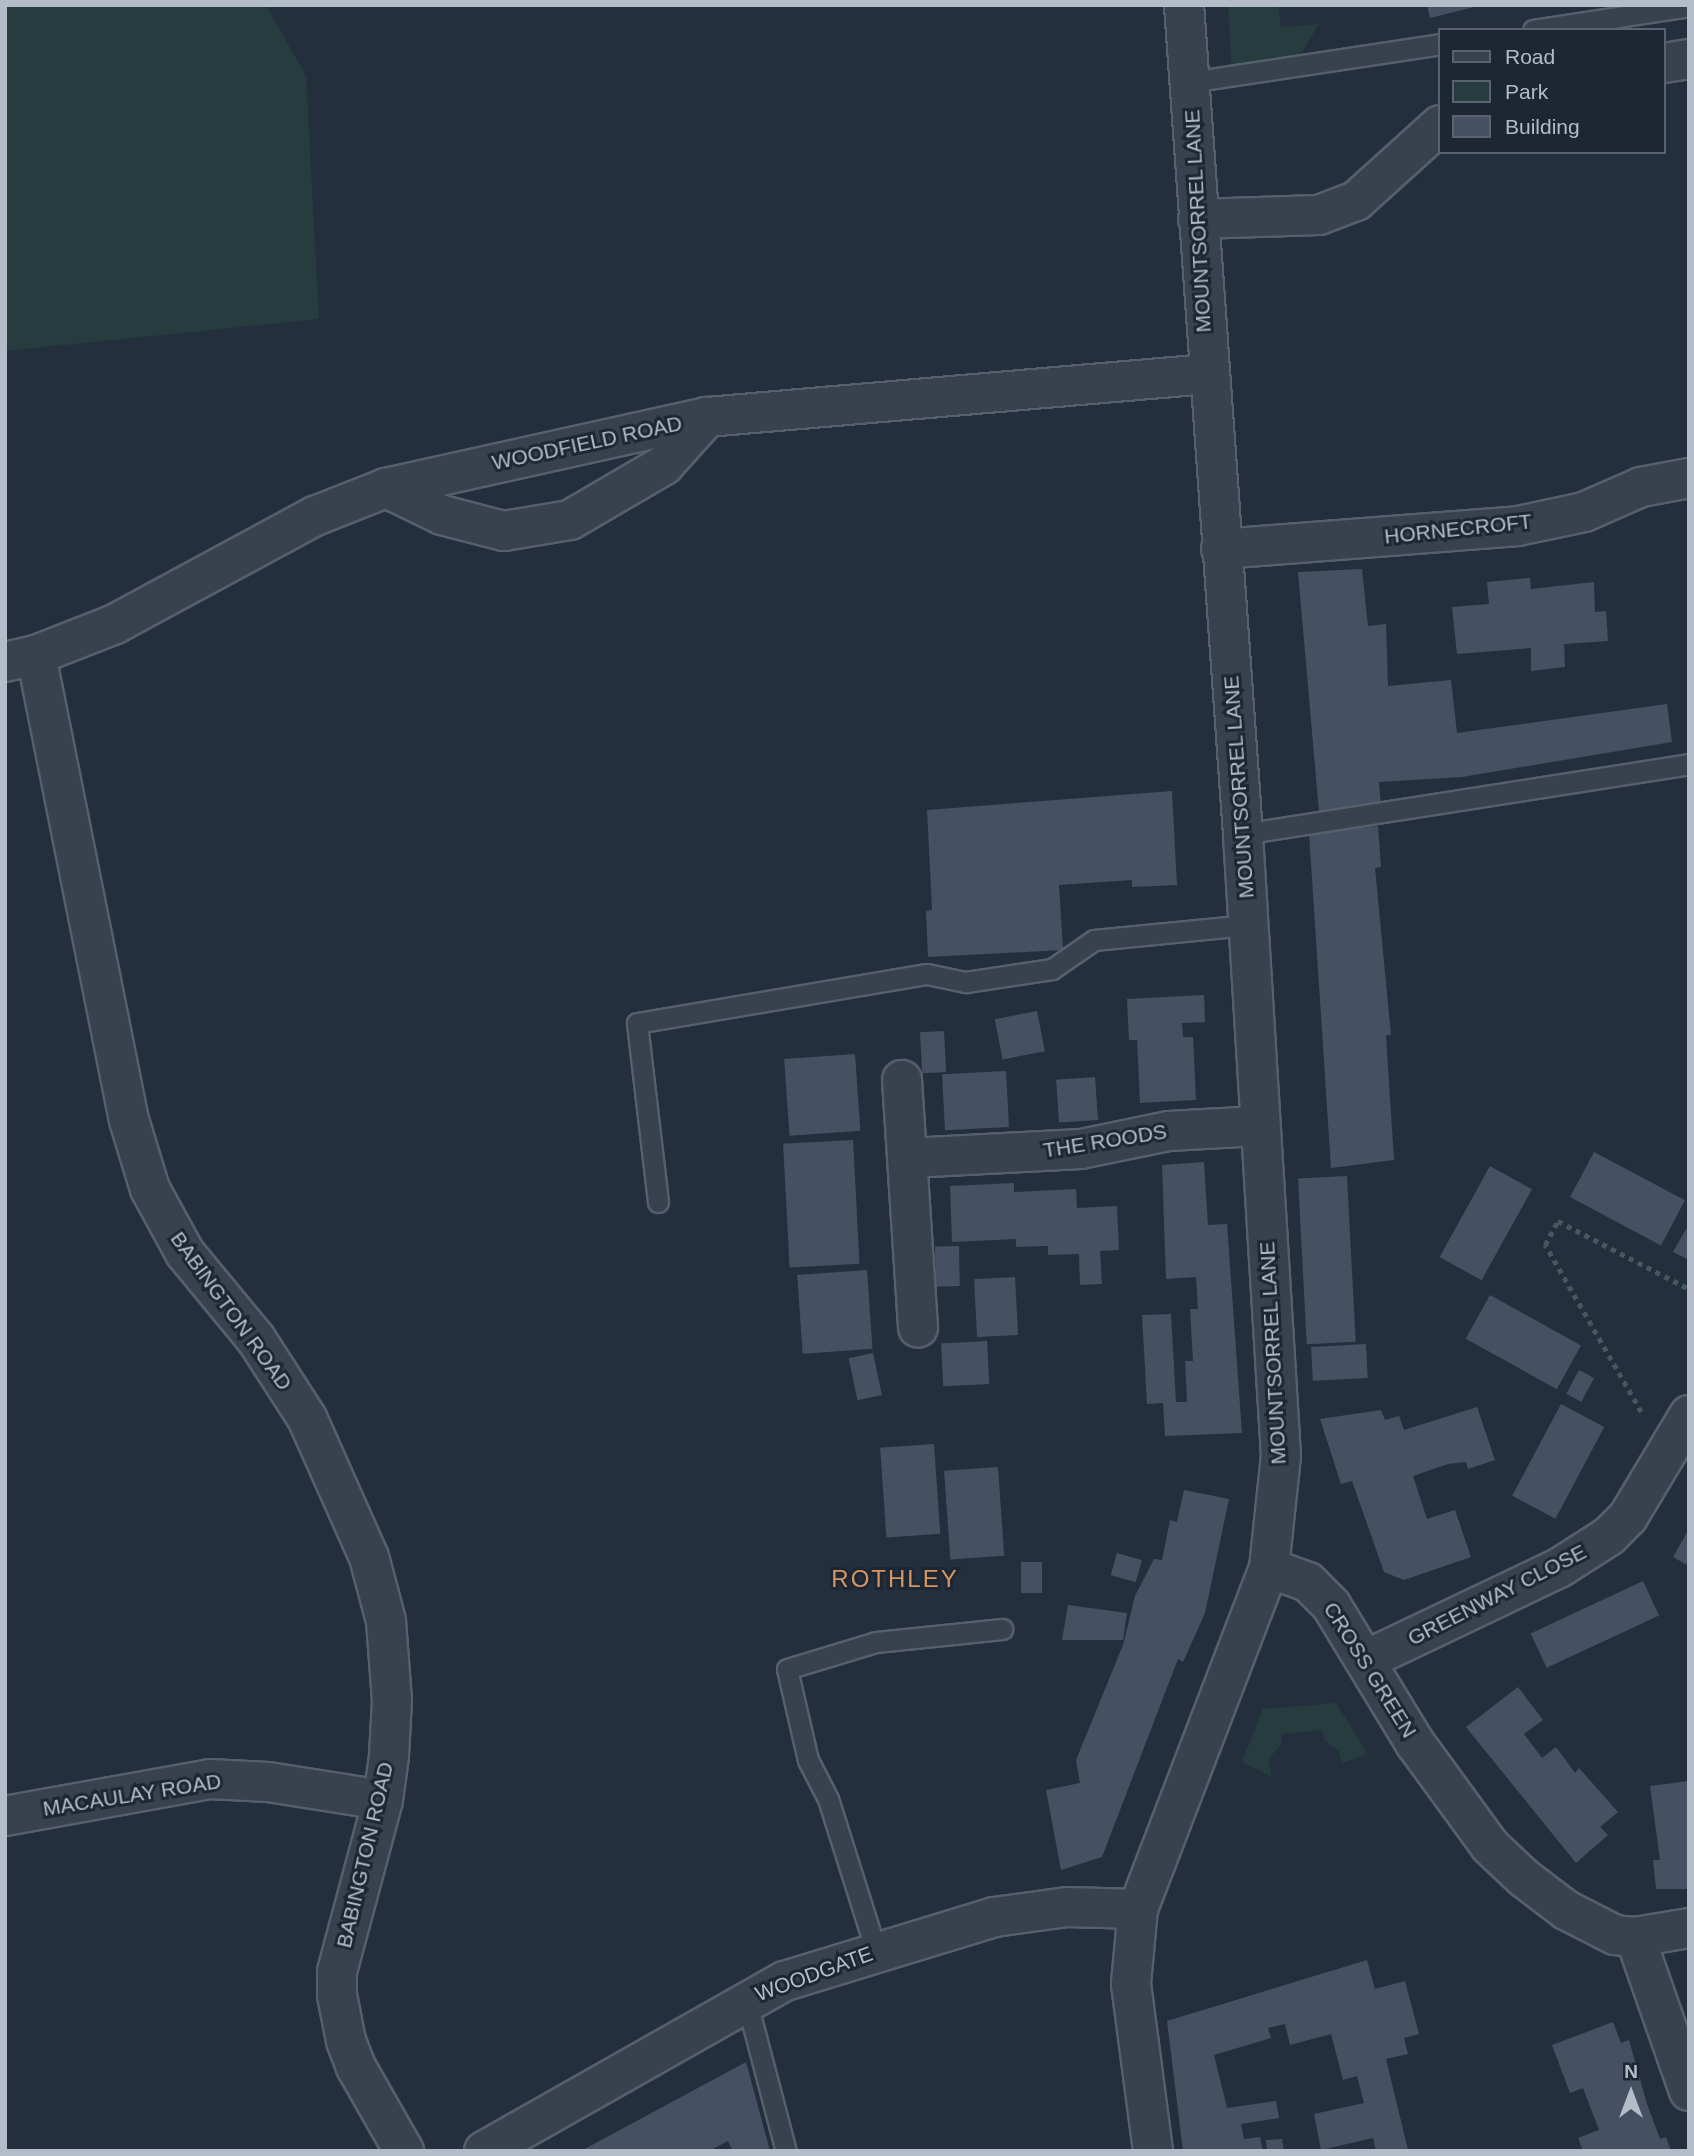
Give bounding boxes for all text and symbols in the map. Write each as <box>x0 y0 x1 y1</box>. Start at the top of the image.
legend <box>1438 28 1666 154</box>
text: Road <box>1505 45 1555 68</box>
text: Park <box>1505 80 1548 103</box>
street label: MOUNTSORREL LANE <box>1180 108 1216 334</box>
text: Building <box>1505 115 1580 138</box>
street label: WOODFIELD ROAD <box>490 411 684 475</box>
street label: HORNECROFT <box>1383 509 1533 549</box>
street label: MOUNTSORREL LANE <box>1219 674 1259 900</box>
street label: THE ROODS <box>1041 1119 1169 1163</box>
street label: BABINGTON ROAD <box>165 1227 297 1395</box>
street label: MOUNTSORREL LANE <box>1255 1240 1291 1466</box>
street label: GREENWAY CLOSE <box>1403 1539 1591 1651</box>
district label: ROTHLEY <box>832 1565 958 1593</box>
street label: CROSS GREEN <box>1318 1598 1422 1742</box>
street label: BABINGTON ROAD <box>331 1760 399 1950</box>
street label: MACAULAY ROAD <box>41 1768 223 1822</box>
street label: WOODGATE <box>752 1941 876 2007</box>
north arrow <box>1596 2058 1666 2128</box>
text: N <box>1624 2061 1638 2082</box>

